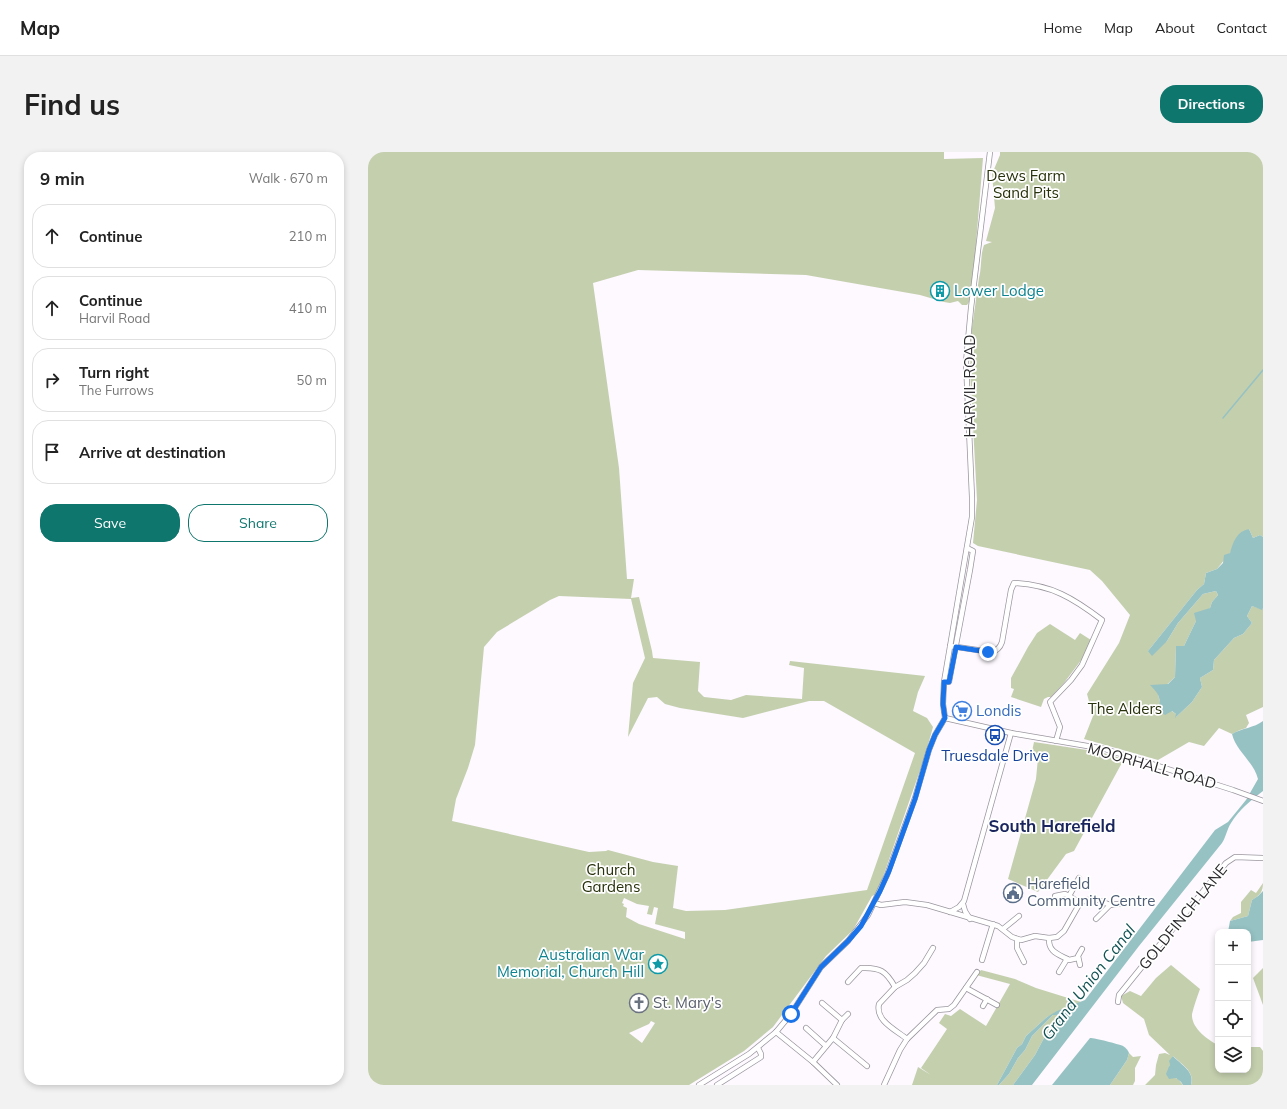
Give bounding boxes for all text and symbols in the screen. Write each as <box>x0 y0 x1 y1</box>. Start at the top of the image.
text: Map <box>20 16 60 40</box>
text: Home <box>1043 19 1082 37</box>
text: Map <box>1104 19 1133 37</box>
text: About <box>1155 19 1195 37</box>
text: Contact <box>1217 19 1267 37</box>
button: Directions <box>1160 85 1263 123</box>
text: Find us <box>24 87 120 122</box>
park label: Dews Farm Sand Pits <box>986 166 1066 202</box>
text: 9 min <box>40 168 85 189</box>
text: Walk · 670 m <box>249 170 328 186</box>
icon: ahead <box>41 225 63 247</box>
text: Continue <box>79 227 142 246</box>
text: 210 m <box>289 228 327 244</box>
building icon: Lower Lodge <box>929 280 951 302</box>
place label: Lower Lodge <box>954 281 1044 300</box>
text: Continue <box>79 291 142 310</box>
icon: ahead <box>41 297 63 319</box>
text: 410 m <box>289 300 327 316</box>
text: Harvil Road <box>79 310 150 326</box>
street label: HARVIL ROAD <box>960 334 979 438</box>
text: Turn right <box>79 363 149 382</box>
icon: right <box>41 369 63 391</box>
text: 50 m <box>297 372 327 388</box>
text: The Furrows <box>79 382 154 398</box>
icon: arrive <box>41 441 63 463</box>
text: Arrive at destination <box>79 443 226 462</box>
button: Save <box>40 504 180 542</box>
button: Share <box>188 504 328 542</box>
route end <box>979 643 997 661</box>
park label: The Alders <box>1088 699 1162 718</box>
supermarket icon: Londis <box>951 700 973 722</box>
place label: Londis <box>976 701 1021 720</box>
bus stop icon: Truesdale Drive <box>984 724 1006 746</box>
street label: MOORHALL ROAD <box>1086 738 1219 793</box>
place label: Truesdale Drive <box>941 746 1049 765</box>
district label: South Harefield <box>989 815 1116 836</box>
park label: Church Gardens <box>582 860 640 896</box>
street label: GOLDFINCH LANE <box>1134 860 1231 973</box>
place label: Harefield Community Centre <box>1027 874 1155 910</box>
public building icon: Harefield Community Centre <box>1002 882 1024 904</box>
water label: Grand Union Canal <box>1037 920 1139 1044</box>
map controls <box>1215 929 1251 1073</box>
button: + <box>1215 929 1251 965</box>
place label: Australian War Memorial, Church Hill <box>497 945 645 981</box>
place icon: Australian War Memorial, Church Hill <box>647 953 669 975</box>
button: − <box>1215 965 1251 1001</box>
church icon: St. Mary's <box>628 992 650 1014</box>
place label: St. Mary's <box>653 993 722 1012</box>
button: locate <box>1215 1001 1251 1037</box>
route start <box>782 1005 800 1023</box>
button: layers <box>1215 1037 1251 1073</box>

